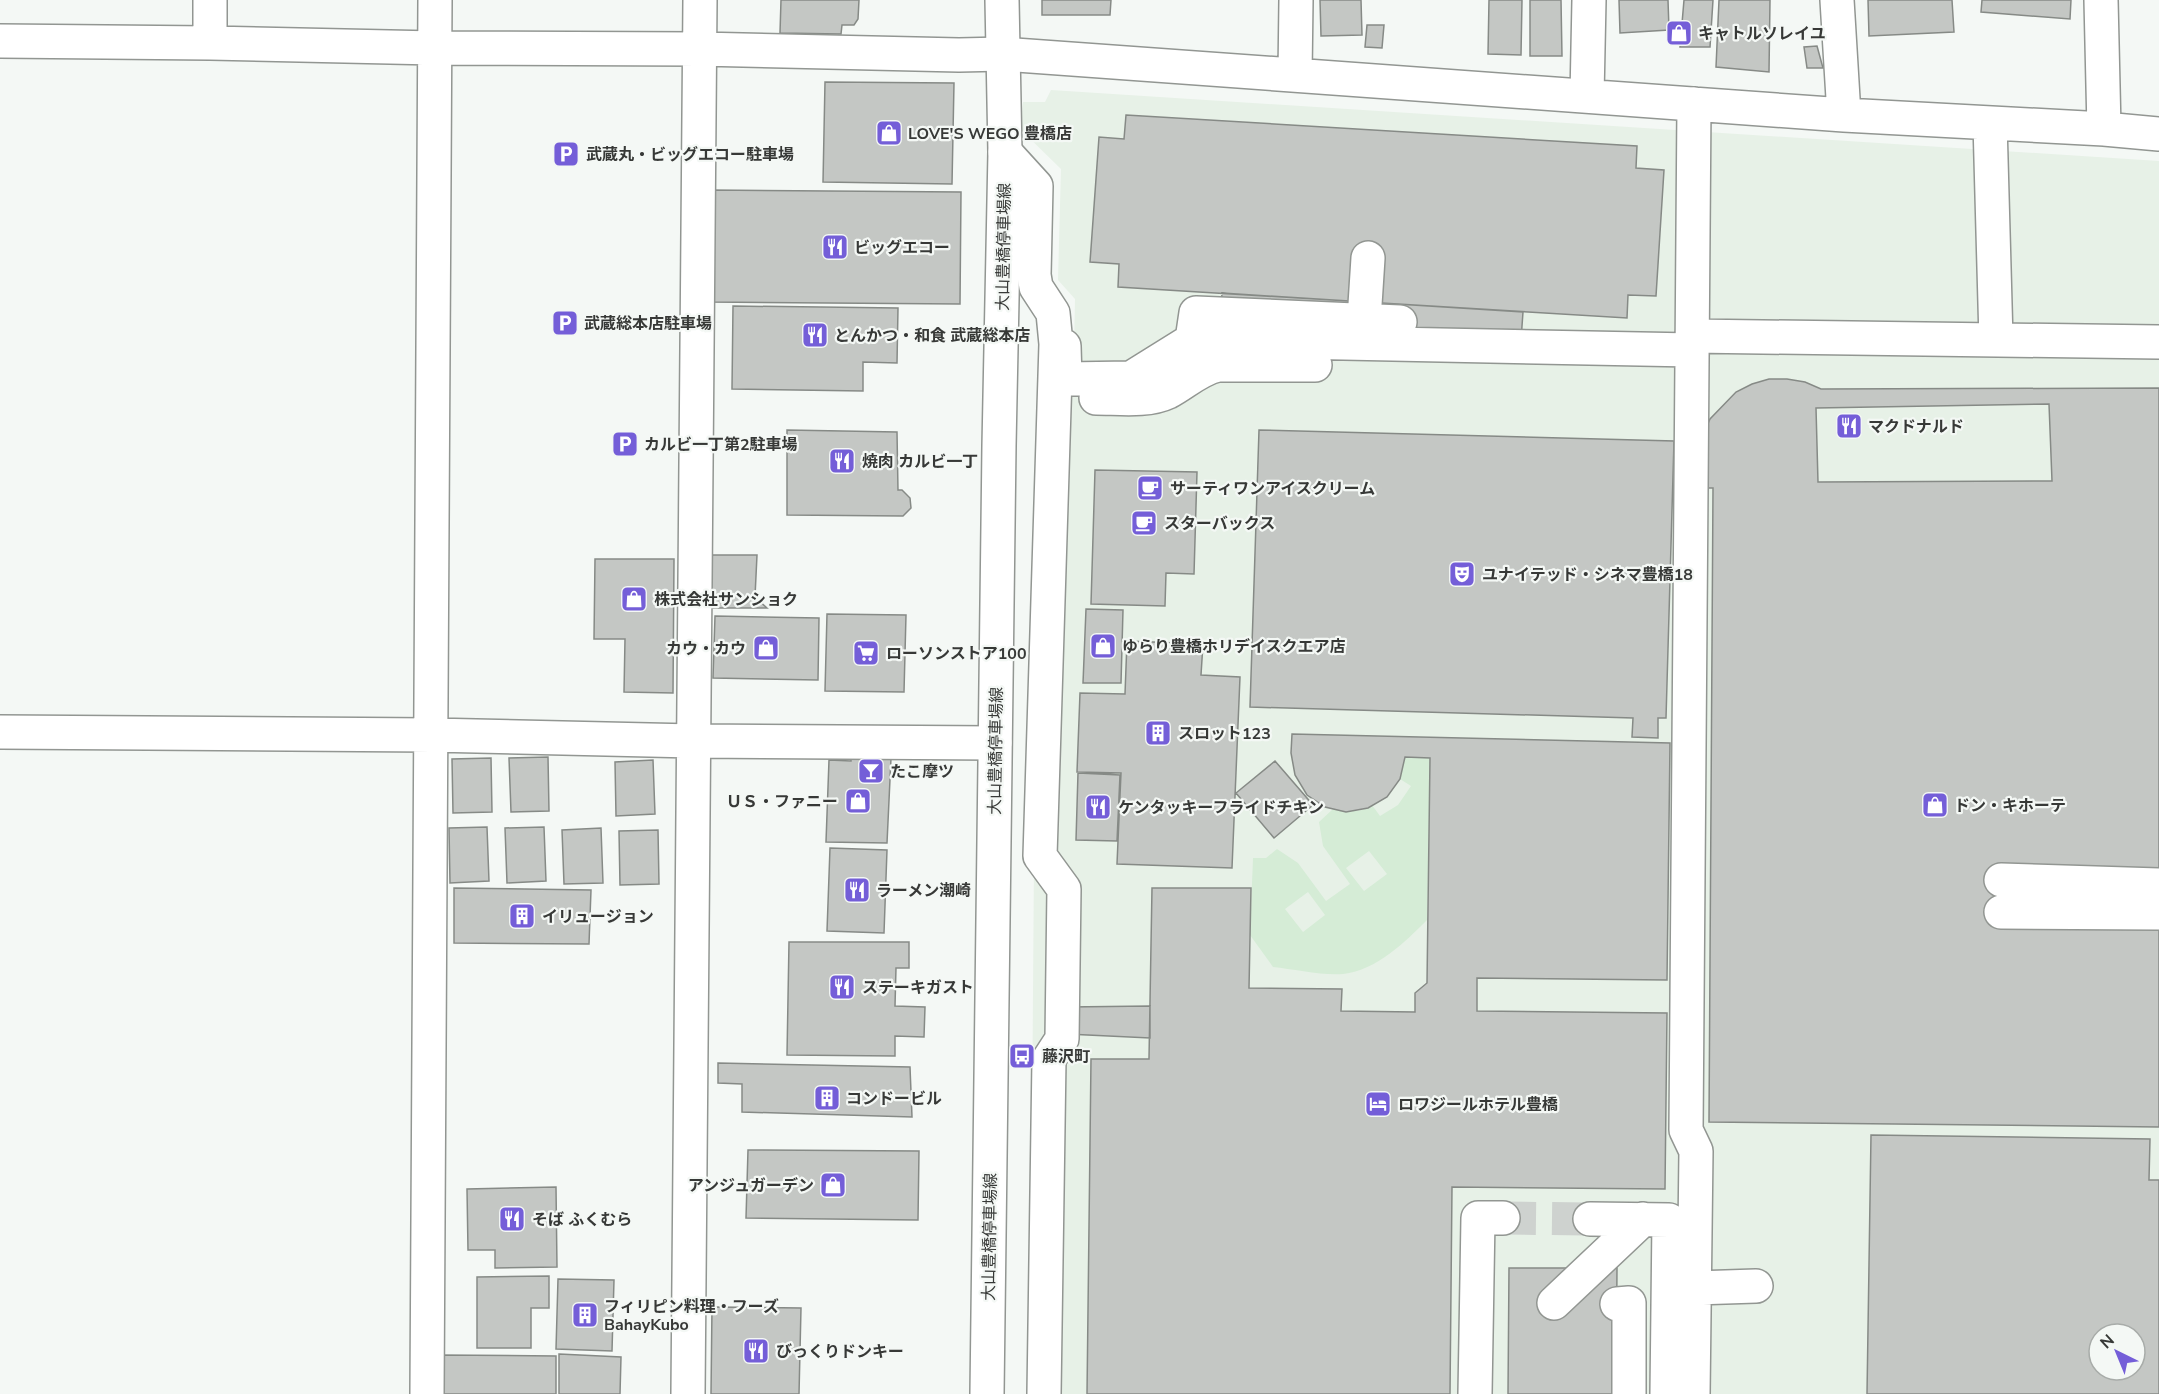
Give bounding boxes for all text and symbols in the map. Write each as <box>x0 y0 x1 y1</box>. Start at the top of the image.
shop icon: キャトルソレイユ <box>1664 18 1694 48</box>
place label: キャトルソレイユ <box>1698 23 1826 45</box>
shop icon: LOVE'S WEGO 豊橋店 <box>874 118 904 148</box>
place label: LOVE'S WEGO 豊橋店 <box>908 123 1072 145</box>
parking icon: 武蔵丸・ビッグエコー駐車場 <box>551 139 581 169</box>
place label: 武蔵丸・ビッグエコー駐車場 <box>586 144 794 166</box>
street label: 大山豊橋停車場線 <box>992 183 1016 311</box>
restaurant icon: ビッグエコー <box>820 232 850 262</box>
place label: ビッグエコー <box>854 237 950 259</box>
parking icon: 武蔵総本店駐車場 <box>550 308 580 338</box>
place label: 武蔵総本店駐車場 <box>584 313 712 335</box>
restaurant icon: とんかつ・和食 武蔵総本店 <box>800 320 830 350</box>
place label: とんかつ・和食 武蔵総本店 <box>834 325 1030 347</box>
restaurant icon: マクドナルド <box>1834 411 1864 441</box>
place label: マクドナルド <box>1868 416 1964 438</box>
parking icon: カルビ一丁第2駐車場 <box>610 429 640 459</box>
place label: カルビ一丁第2駐車場 <box>644 434 798 456</box>
restaurant icon: 焼肉 カルビ一丁 <box>827 446 857 476</box>
place label: 焼肉 カルビ一丁 <box>862 451 978 473</box>
cafe icon: サーティワンアイスクリーム <box>1135 473 1165 503</box>
place label: サーティワンアイスクリーム <box>1170 478 1375 500</box>
cafe icon: スターバックス <box>1129 508 1159 538</box>
place label: スターバックス <box>1164 513 1275 535</box>
theatre icon: ユナイテッド・シネマ豊橋18 <box>1447 559 1477 589</box>
place label: ユナイテッド・シネマ豊橋18 <box>1482 564 1693 586</box>
shop icon: 株式会社サンショク <box>619 584 649 614</box>
place label: 株式会社サンショク <box>654 589 798 611</box>
shop icon: ゆらり豊橋ホリデイスクエア店 <box>1088 631 1118 661</box>
shop icon: カウ・カウ <box>751 633 781 663</box>
place label: ゆらり豊橋ホリデイスクエア店 <box>1122 636 1346 658</box>
place label: カウ・カウ <box>666 638 746 660</box>
supermarket icon: ローソンストア100 <box>851 638 881 668</box>
place label: ローソンストア100 <box>886 643 1026 665</box>
street label: 大山豊橋停車場線 <box>984 687 1008 815</box>
building icon: スロット123 <box>1143 718 1173 748</box>
place label: スロット123 <box>1178 723 1271 745</box>
bar icon: たこ摩ツ <box>856 756 886 786</box>
place label: たこ摩ツ <box>890 761 954 783</box>
shop icon: ＵＳ・ファニー <box>843 786 873 816</box>
shop icon: ドン・キホーテ <box>1920 790 1950 820</box>
place label: ＵＳ・ファニー <box>726 791 838 813</box>
restaurant icon: ケンタッキーフライドチキン <box>1083 792 1113 822</box>
place label: ドン・キホーテ <box>1954 795 2066 817</box>
place label: ケンタッキーフライドチキン <box>1118 797 1324 819</box>
restaurant icon: ラーメン潮崎 <box>842 875 872 905</box>
place label: ラーメン潮崎 <box>876 880 971 902</box>
building icon: イリュージョン <box>507 901 537 931</box>
place label: イリュージョン <box>542 906 654 928</box>
restaurant icon: ステーキガスト <box>827 972 857 1002</box>
place label: ステーキガスト <box>862 977 974 999</box>
bus stop icon: 藤沢町 <box>1007 1041 1037 1071</box>
place label: 藤沢町 <box>1042 1046 1090 1068</box>
building icon: コンドービル <box>812 1083 842 1113</box>
place label: コンドービル <box>846 1088 942 1110</box>
hotel icon: ロワジールホテル豊橋 <box>1363 1089 1393 1119</box>
place label: ロワジールホテル豊橋 <box>1398 1094 1558 1116</box>
shop icon: アンジュガーデン <box>818 1170 848 1200</box>
street label: 大山豊橋停車場線 <box>978 1173 1002 1301</box>
place label: アンジュガーデン <box>688 1175 814 1197</box>
restaurant icon: そば ふくむら <box>497 1204 527 1234</box>
place label: そば ふくむら <box>532 1209 632 1231</box>
place label: フィリピン料理・フーズ BahayKubo <box>604 1296 779 1336</box>
building icon: フィリピン料理・フーズ BahayKubo <box>570 1300 600 1330</box>
north arrow <box>2087 1322 2147 1382</box>
text: N <box>2096 1330 2119 1354</box>
restaurant icon: びっくりドンキー <box>741 1336 771 1366</box>
place label: びっくりドンキー <box>776 1341 904 1363</box>

